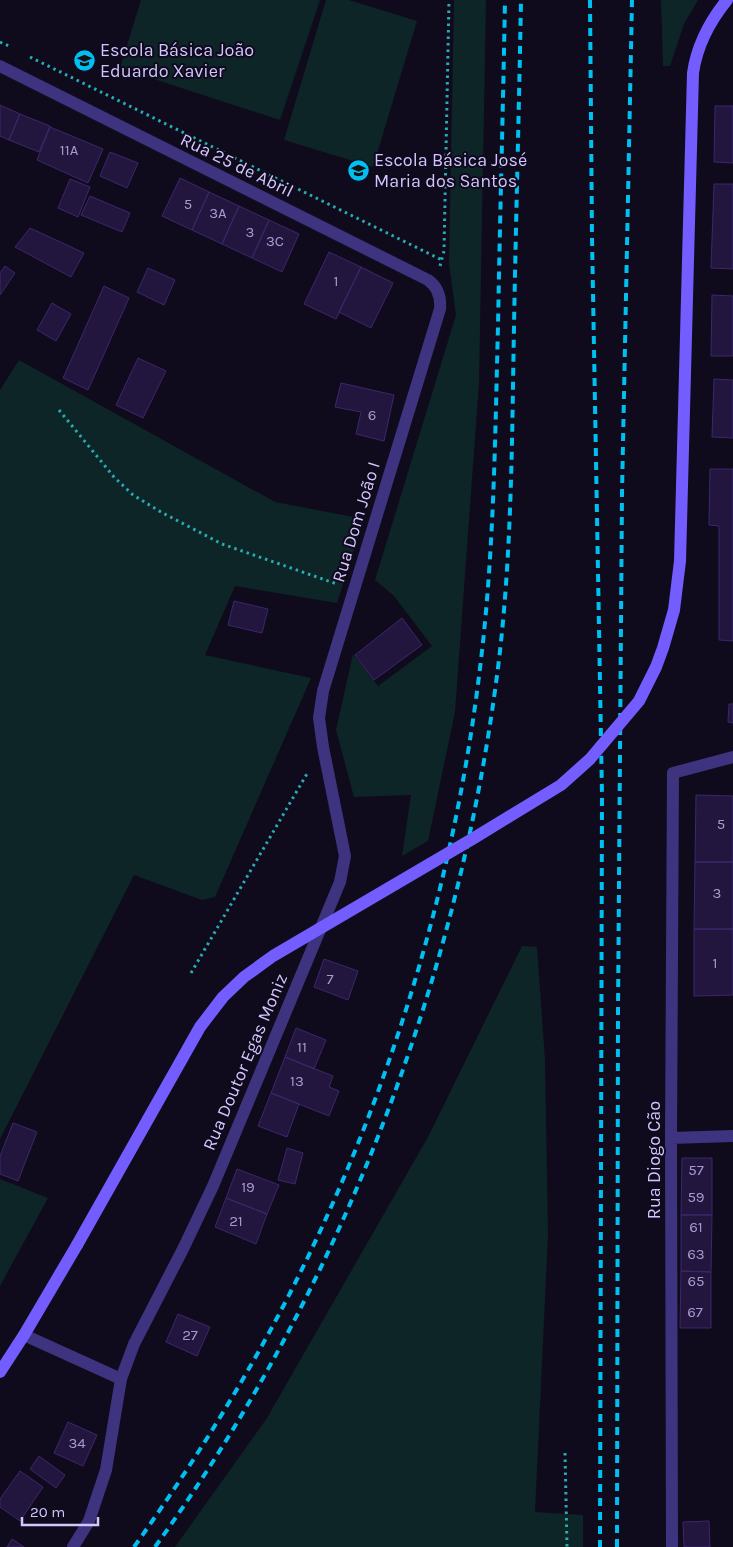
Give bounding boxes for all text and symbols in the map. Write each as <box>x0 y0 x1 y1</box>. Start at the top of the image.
place label: Escola Básica João Eduardo Xavier <box>100 39 254 82</box>
school or university icon: Escola Básica João Eduardo Xavier <box>72 48 96 72</box>
street label: Rua 25 de Abril <box>177 128 297 202</box>
house number: 11A <box>60 141 79 159</box>
place label: Escola Básica José Maria dos Santos <box>374 149 527 192</box>
school or university icon: Escola Básica José Maria dos Santos <box>346 158 370 182</box>
house number: 5 <box>184 195 192 213</box>
house number: 3A <box>209 204 227 222</box>
house number: 3 <box>246 223 254 241</box>
house number: 3C <box>266 232 284 250</box>
house number: 1 <box>334 272 338 290</box>
house number: 6 <box>368 406 376 424</box>
street label: Rua Dom João I <box>327 459 385 585</box>
house number: 5 <box>717 815 725 833</box>
house number: 3 <box>713 884 721 902</box>
house number: 1 <box>713 954 717 972</box>
street label: Rua Doutor Egas Moniz <box>198 970 292 1154</box>
house number: 7 <box>326 970 334 988</box>
house number: 11 <box>297 1038 307 1056</box>
house number: 13 <box>290 1072 304 1090</box>
street label: Rua Diogo Cão <box>643 1101 665 1219</box>
house number: 57 <box>688 1161 704 1179</box>
house number: 19 <box>241 1178 255 1196</box>
house number: 59 <box>687 1188 705 1206</box>
house number: 21 <box>229 1212 243 1230</box>
house number: 61 <box>689 1218 703 1236</box>
house number: 63 <box>687 1245 705 1263</box>
house number: 65 <box>687 1272 705 1290</box>
house number: 67 <box>687 1303 703 1321</box>
house number: 27 <box>182 1326 198 1344</box>
house number: 34 <box>68 1434 86 1452</box>
scale bar <box>22 1494 99 1526</box>
text: 20 m <box>30 1503 65 1521</box>

